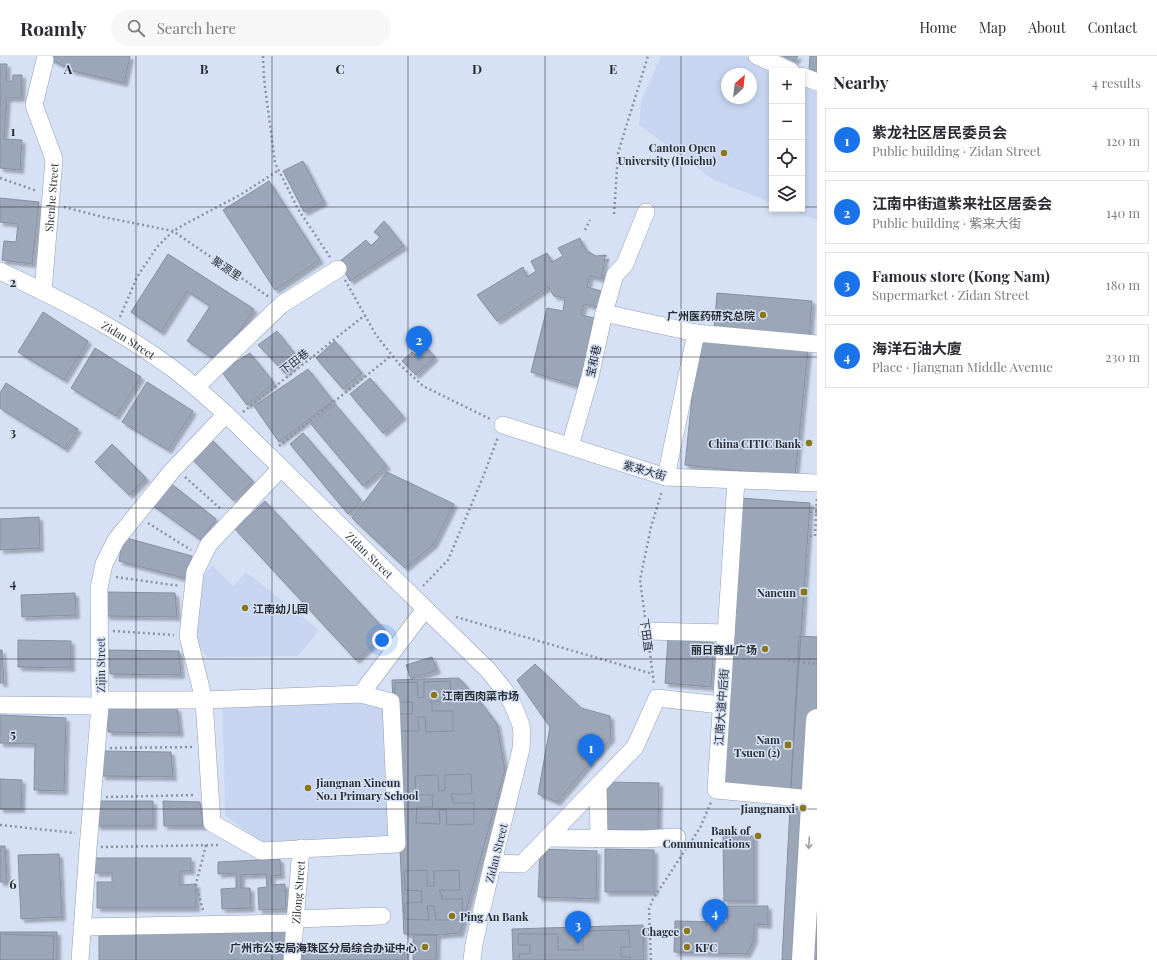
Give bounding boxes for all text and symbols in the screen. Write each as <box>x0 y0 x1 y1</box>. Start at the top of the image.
search box <box>111 10 391 46</box>
text: Roamly <box>20 15 87 41</box>
icon: search <box>125 17 147 39</box>
text: Search here <box>157 18 236 38</box>
text: Home <box>919 18 957 37</box>
text: Map <box>979 18 1006 37</box>
text: About <box>1028 18 1066 37</box>
text: Contact <box>1088 18 1137 37</box>
text: A <box>63 60 73 77</box>
text: B <box>200 60 209 77</box>
text: C <box>335 60 345 77</box>
text: D <box>472 60 482 77</box>
text: E <box>609 60 617 77</box>
north arrow <box>721 68 757 104</box>
map controls <box>769 68 805 212</box>
button: + <box>769 68 805 104</box>
text: Nearby <box>833 71 888 93</box>
text: 4 results <box>1092 74 1141 91</box>
button: − <box>769 104 805 140</box>
text: 1 <box>11 122 16 139</box>
text: 紫龙社区居民委员会 <box>872 122 1007 142</box>
text: 1 <box>845 132 849 149</box>
text: 120 m <box>1106 132 1140 149</box>
place label: Canton Open University (Hoichu) <box>618 140 716 168</box>
button: locate <box>769 140 805 176</box>
text: Public building · Zidan Street <box>872 142 1041 159</box>
marker: Canton Open University (Hoichu) <box>719 148 729 158</box>
street label: Shenhe Street <box>41 162 61 232</box>
button: layers <box>769 176 805 212</box>
text: 江南中街道紫来社区居委会 <box>872 193 1052 213</box>
text: 2 <box>844 204 850 221</box>
text: 140 m <box>1106 204 1140 221</box>
text: Public building · 紫来大街 <box>872 214 1021 231</box>
street label: 聚源里 <box>209 253 245 283</box>
text: Famous store (Kong Nam) <box>872 266 1050 286</box>
text: 2 <box>10 273 17 290</box>
text: 3 <box>844 276 850 293</box>
text: 180 m <box>1106 276 1140 293</box>
text: Supermarket · Zidan Street <box>872 286 1029 303</box>
place label: 广州医药研究总院 <box>667 308 755 323</box>
marker: 广州医药研究总院 <box>758 310 768 320</box>
street label: Zidan Street <box>99 317 159 362</box>
pin: 2 <box>406 326 432 359</box>
text: 海洋石油大廈 <box>872 338 962 358</box>
street label: 宝和巷 <box>582 343 604 379</box>
street label: 下田巷 <box>276 345 312 377</box>
text: 4 <box>844 348 850 365</box>
text: 230 m <box>1105 348 1140 365</box>
text: Place · Jiangnan Middle Avenue <box>872 358 1053 375</box>
text: 3 <box>10 423 16 440</box>
place label: China CITIC Bank <box>708 436 802 451</box>
marker: China CITIC Bank <box>804 438 814 448</box>
street label: 紫来大街 <box>622 457 668 483</box>
street label: Zidan Street <box>343 528 397 581</box>
text: 4 <box>10 574 17 591</box>
place label: Nancun <box>757 585 796 600</box>
marker: Nancun <box>799 587 809 597</box>
place label: 江南幼儿园 <box>253 601 308 616</box>
marker: 江南幼儿园 <box>240 603 250 613</box>
street label: 下田直 <box>637 618 657 652</box>
your location <box>372 630 392 650</box>
street label: Zijin Street <box>93 638 108 692</box>
place label: 丽日商业广场 <box>691 642 757 657</box>
marker: 丽日商业广场 <box>760 644 770 654</box>
street label: 江南大道中后街 <box>711 668 731 746</box>
place label: 江南西肉菜市场 <box>442 688 519 703</box>
marker: 江南西肉菜市场 <box>429 690 439 700</box>
text: 5 <box>10 725 16 742</box>
place label: Nam Tsuen (2) <box>734 732 780 760</box>
pin: 1 <box>578 734 604 767</box>
marker: Nam Tsuen (2) <box>783 740 793 750</box>
place label: Jiangnan Xincun No.1 Primary School <box>315 775 419 803</box>
marker: Jiangnan Xincun No.1 Primary School <box>303 783 313 793</box>
place label: Jiangnanxi <box>740 801 796 816</box>
marker: Jiangnanxi <box>798 803 808 813</box>
street label: Zidan Street <box>481 822 511 884</box>
place label: Bank of Communications <box>663 823 751 851</box>
marker: Bank of Communications <box>753 831 763 841</box>
one-way arrow <box>806 836 813 849</box>
street label: Zilong Street <box>287 860 307 924</box>
text: 6 <box>9 875 17 892</box>
pin: 4 <box>702 899 728 932</box>
place label: Ping An Bank <box>460 909 529 924</box>
marker: Ping An Bank <box>447 911 457 921</box>
pin: 3 <box>565 911 591 944</box>
place label: Chagee <box>642 924 679 939</box>
marker: Chagee <box>682 926 692 936</box>
place label: 广州市公安局海珠区分局综合办证中心 <box>230 940 417 955</box>
place label: KFC <box>695 940 717 955</box>
marker: 广州市公安局海珠区分局综合办证中心 <box>420 942 430 952</box>
marker: KFC <box>682 942 692 952</box>

